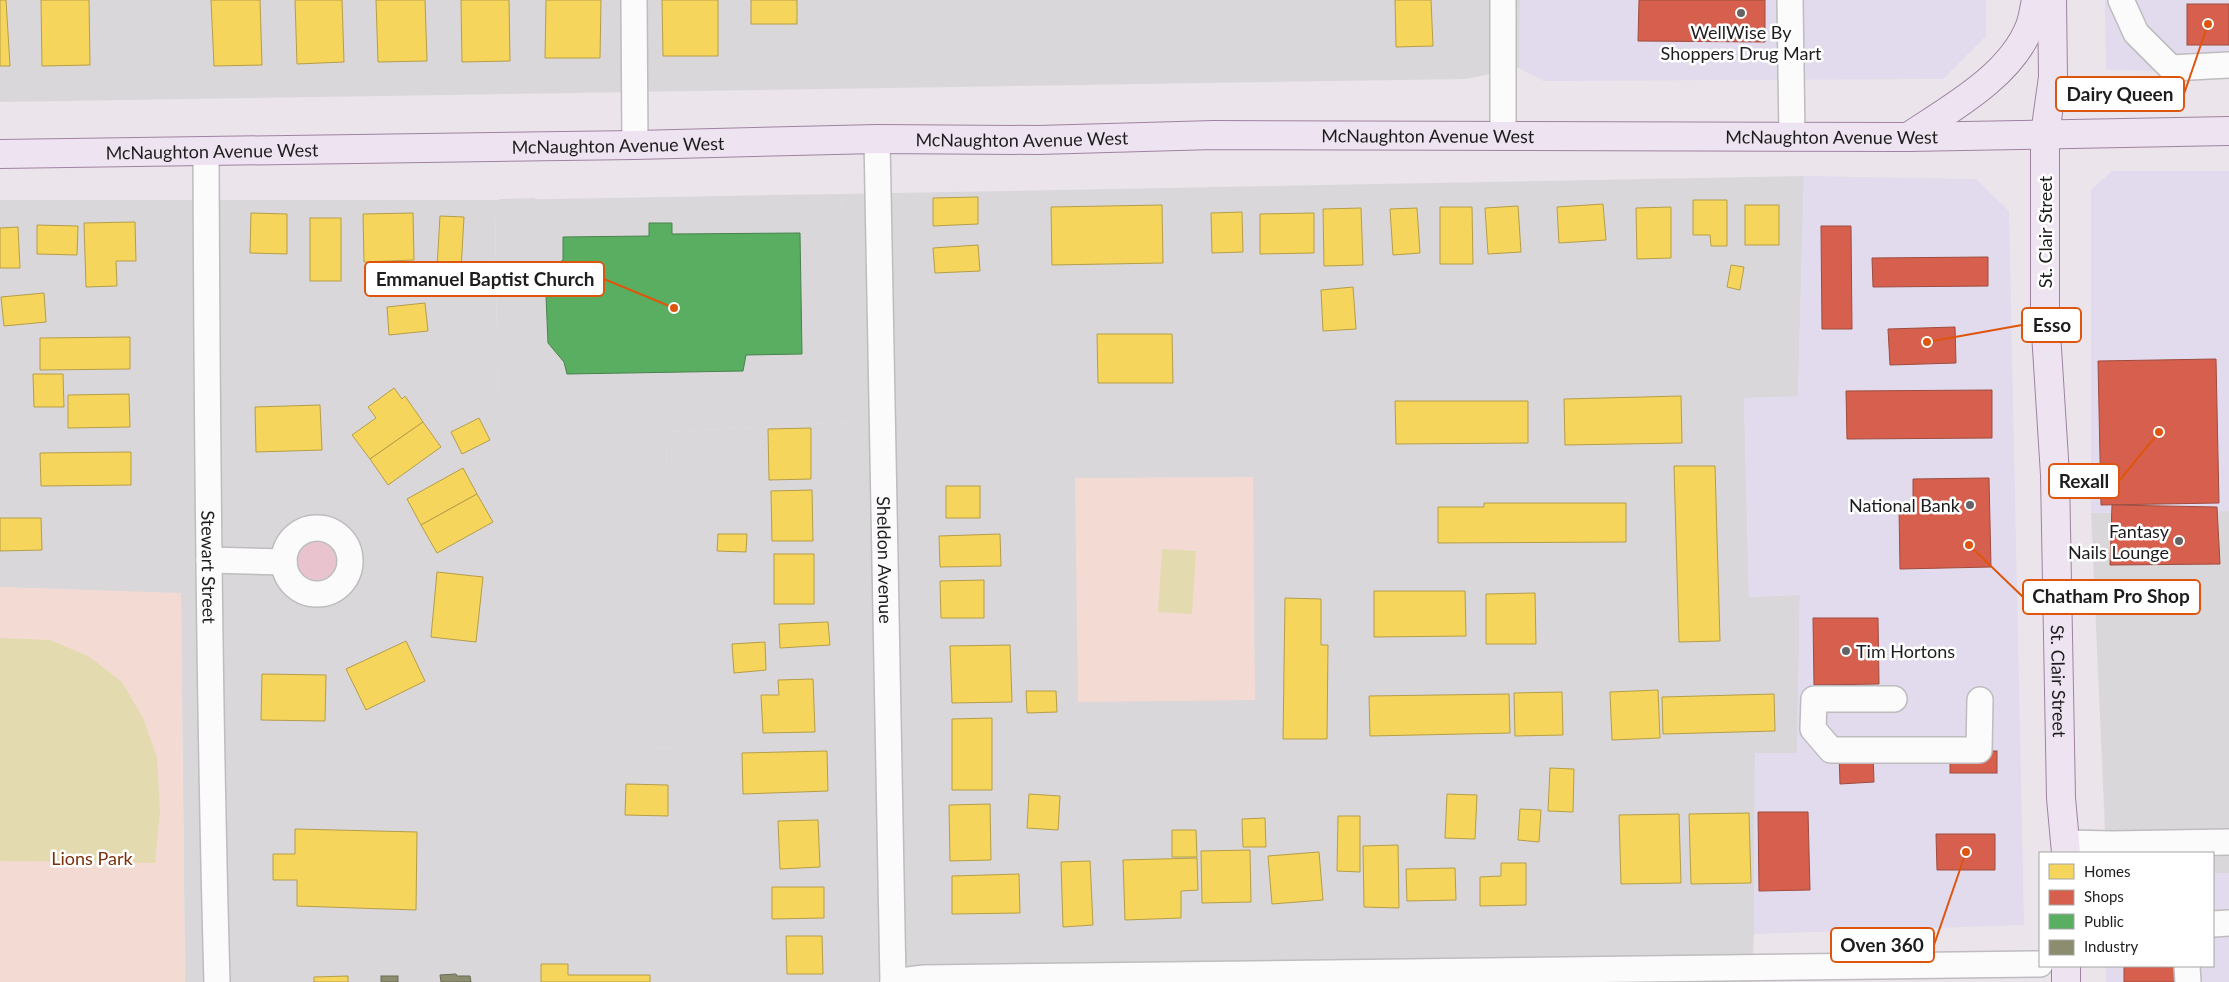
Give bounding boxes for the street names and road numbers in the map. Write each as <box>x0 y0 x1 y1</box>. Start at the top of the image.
street label: McNaughton Avenue West <box>1321 124 1535 147</box>
street label: McNaughton Avenue West <box>1725 125 1939 148</box>
street label: McNaughton Avenue West <box>915 126 1129 151</box>
street label: McNaughton Avenue West <box>511 132 725 158</box>
street label: McNaughton Avenue West <box>105 138 319 164</box>
street label: St. Clair Street <box>2034 175 2056 288</box>
street label: Sheldon Avenue <box>873 496 897 624</box>
street label: Stewart Street <box>197 510 221 624</box>
street label: St. Clair Street <box>2047 625 2071 738</box>

